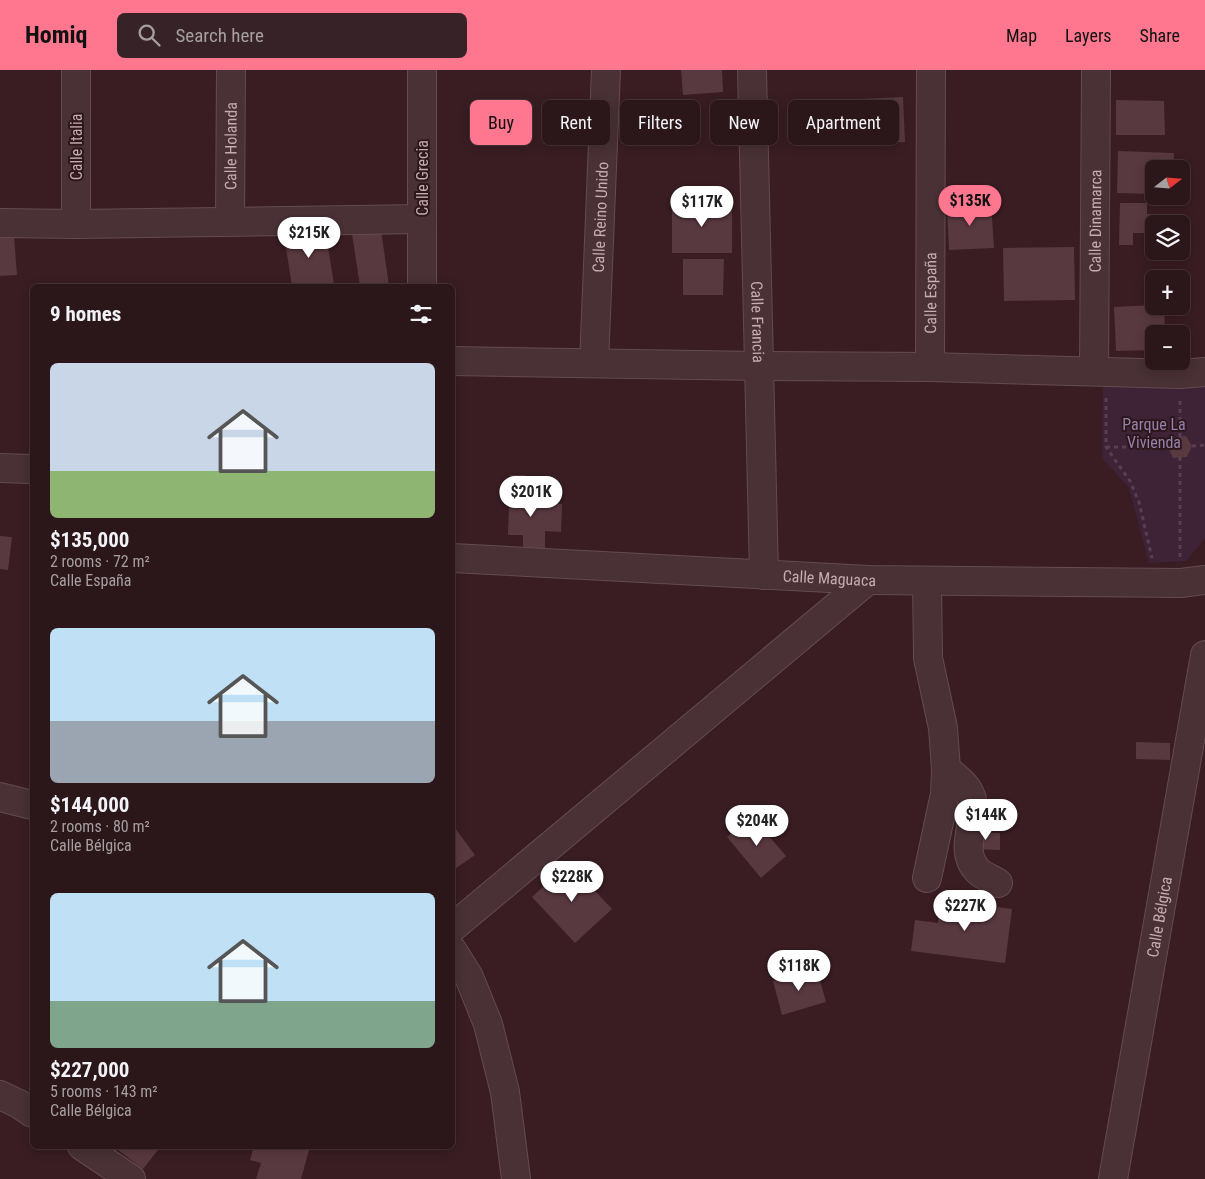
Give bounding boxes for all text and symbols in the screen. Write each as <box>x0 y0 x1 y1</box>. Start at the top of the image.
search box <box>117 13 467 58</box>
text: Homiq <box>25 21 87 49</box>
icon: search <box>135 21 163 49</box>
text: Search here <box>175 24 264 47</box>
text: Map <box>1006 25 1037 46</box>
text: Layers <box>1065 25 1112 46</box>
text: Share <box>1140 25 1180 46</box>
chip: Buy <box>470 100 532 145</box>
chip: Rent <box>542 100 610 145</box>
chip: Filters <box>620 100 700 145</box>
chip: New <box>710 100 778 145</box>
chip: Apartment <box>788 100 899 145</box>
street label: Calle Holanda <box>221 102 240 190</box>
street label: Calle Italia <box>67 114 86 180</box>
street label: Calle Grecia <box>413 140 432 216</box>
north arrow <box>1145 160 1190 205</box>
map controls <box>1145 160 1190 370</box>
street label: Calle Reino Unido <box>588 161 612 273</box>
street label: Calle Dinamarca <box>1085 169 1105 273</box>
pin: $135K <box>935 184 1005 227</box>
pin: $117K <box>667 186 737 228</box>
text: $135K <box>949 191 991 210</box>
text: $117K <box>681 192 723 211</box>
button: layers <box>1145 215 1190 260</box>
pin: $215K <box>274 216 344 259</box>
text: $215K <box>288 223 330 242</box>
street label: Calle España <box>921 252 940 334</box>
button: + <box>1145 270 1190 315</box>
street label: Calle Francia <box>748 281 768 363</box>
icon: filters <box>407 300 435 328</box>
text: 9 homes <box>50 302 121 326</box>
button: − <box>1145 325 1190 370</box>
icon: home <box>198 396 288 486</box>
park label: Parque La Vivienda <box>1122 415 1186 452</box>
pin: $201K <box>496 476 566 518</box>
text: $201K <box>510 482 552 501</box>
text: $135,000 <box>50 528 129 552</box>
text: 2 rooms · 72 m² <box>50 552 150 571</box>
street label: Calle Maguaca <box>782 566 876 590</box>
text: Calle España <box>50 571 131 590</box>
icon: home <box>198 661 288 751</box>
text: $144,000 <box>50 793 129 817</box>
pin: $144K <box>951 798 1021 841</box>
pin: $204K <box>722 804 792 847</box>
text: $144K <box>965 805 1007 824</box>
text: $204K <box>736 811 778 830</box>
text: 2 rooms · 80 m² <box>50 817 150 836</box>
text: Calle Bélgica <box>50 836 132 855</box>
pin: $228K <box>537 860 607 903</box>
text: $228K <box>551 867 593 886</box>
street label: Calle Bélgica <box>1143 875 1175 959</box>
pin: $227K <box>930 890 1000 932</box>
text: $227K <box>944 896 986 915</box>
icon: home <box>198 926 288 1016</box>
pin: $118K <box>764 950 834 992</box>
text: $118K <box>778 956 820 975</box>
text: $227,000 <box>50 1058 129 1082</box>
text: 5 rooms · 143 m² <box>50 1082 158 1101</box>
text: Calle Bélgica <box>50 1101 132 1120</box>

